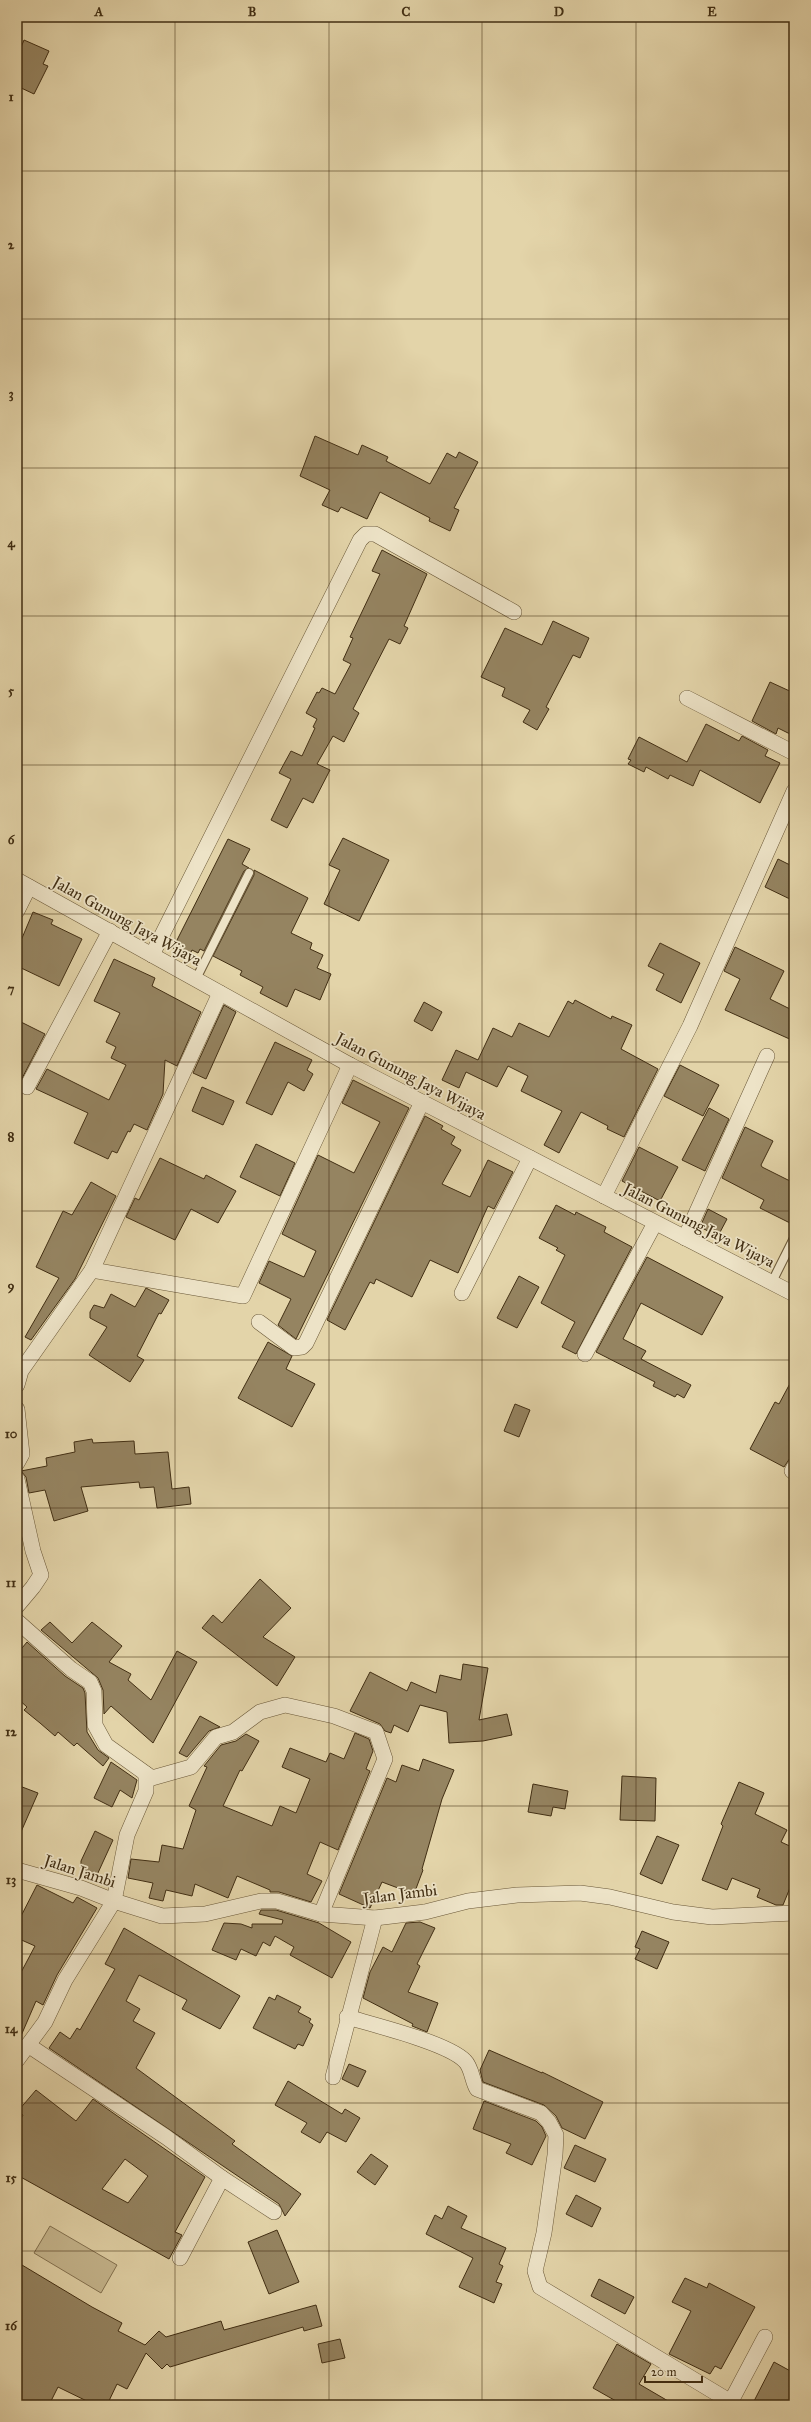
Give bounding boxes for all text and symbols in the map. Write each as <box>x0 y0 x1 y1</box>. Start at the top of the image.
text: A <box>94 4 104 20</box>
text: B <box>248 4 257 20</box>
text: C <box>402 4 411 20</box>
text: D <box>554 4 564 20</box>
text: E <box>707 4 717 20</box>
text: 1 <box>8 89 14 105</box>
text: 2 <box>8 237 15 253</box>
text: 3 <box>8 386 14 402</box>
text: 4 <box>7 535 15 551</box>
text: 5 <box>8 683 15 699</box>
text: 6 <box>8 832 16 848</box>
street label: Jalan Gunung Jaya Wijaya <box>47 871 205 971</box>
text: 7 <box>8 981 15 997</box>
street label: Jalan Gunung Jaya Wijaya <box>330 1027 490 1125</box>
text: 8 <box>8 1129 15 1145</box>
street label: Jalan Gunung Jaya Wijaya <box>618 1178 778 1272</box>
text: 9 <box>8 1278 15 1294</box>
text: 10 <box>5 1426 18 1442</box>
text: 11 <box>6 1575 16 1591</box>
text: 12 <box>5 1724 17 1740</box>
street label: Jalan Jambi <box>39 1850 119 1893</box>
text: 13 <box>6 1872 16 1888</box>
street label: Jalan Jambi <box>360 1880 439 1909</box>
text: 14 <box>5 2021 18 2037</box>
text: 15 <box>5 2170 17 2186</box>
text: 16 <box>5 2318 18 2334</box>
scale bar <box>645 2358 702 2384</box>
text: 20 m <box>651 2365 677 2379</box>

